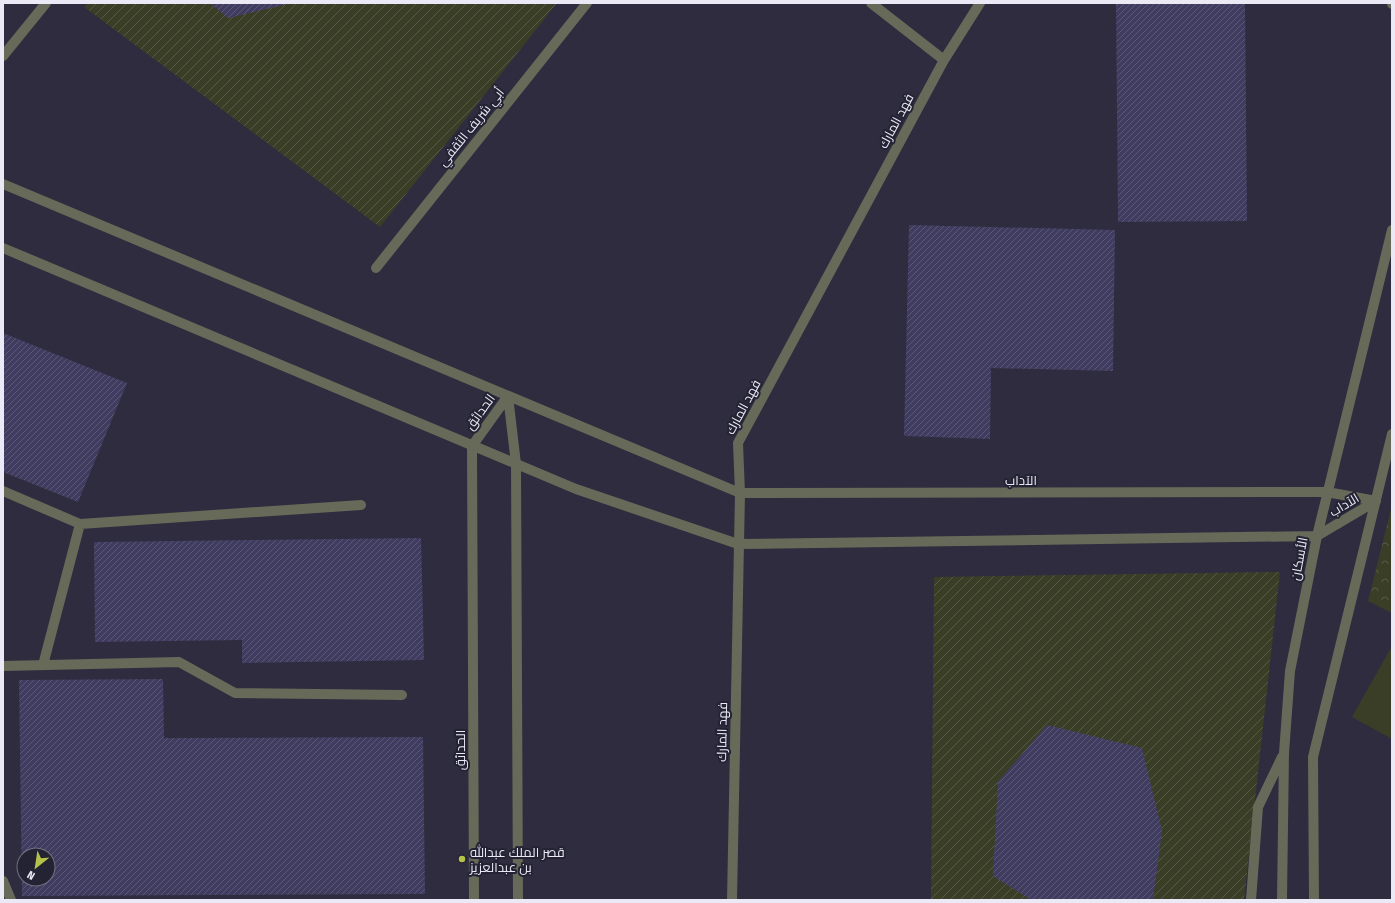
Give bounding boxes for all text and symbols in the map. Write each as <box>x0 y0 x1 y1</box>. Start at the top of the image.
street label: أبي شريف الثقفي <box>434 84 510 171</box>
street label: فهد المارك <box>875 91 917 151</box>
street label: فهد المارك <box>722 377 764 437</box>
street label: الحدائق <box>462 391 498 433</box>
street label: الآداب <box>1005 473 1037 488</box>
street label: الآداب <box>1326 490 1362 520</box>
street label: الأسكان <box>1287 536 1311 582</box>
street label: فهد المارك <box>714 702 730 762</box>
street label: الحدائق <box>453 730 468 770</box>
place label: قصر الملك عبدالله بن عبدالعزيز <box>469 844 565 875</box>
north arrow <box>16 847 56 887</box>
marker: قصر الملك عبدالله بن عبدالعزيز <box>457 854 467 864</box>
text: N <box>25 868 37 883</box>

